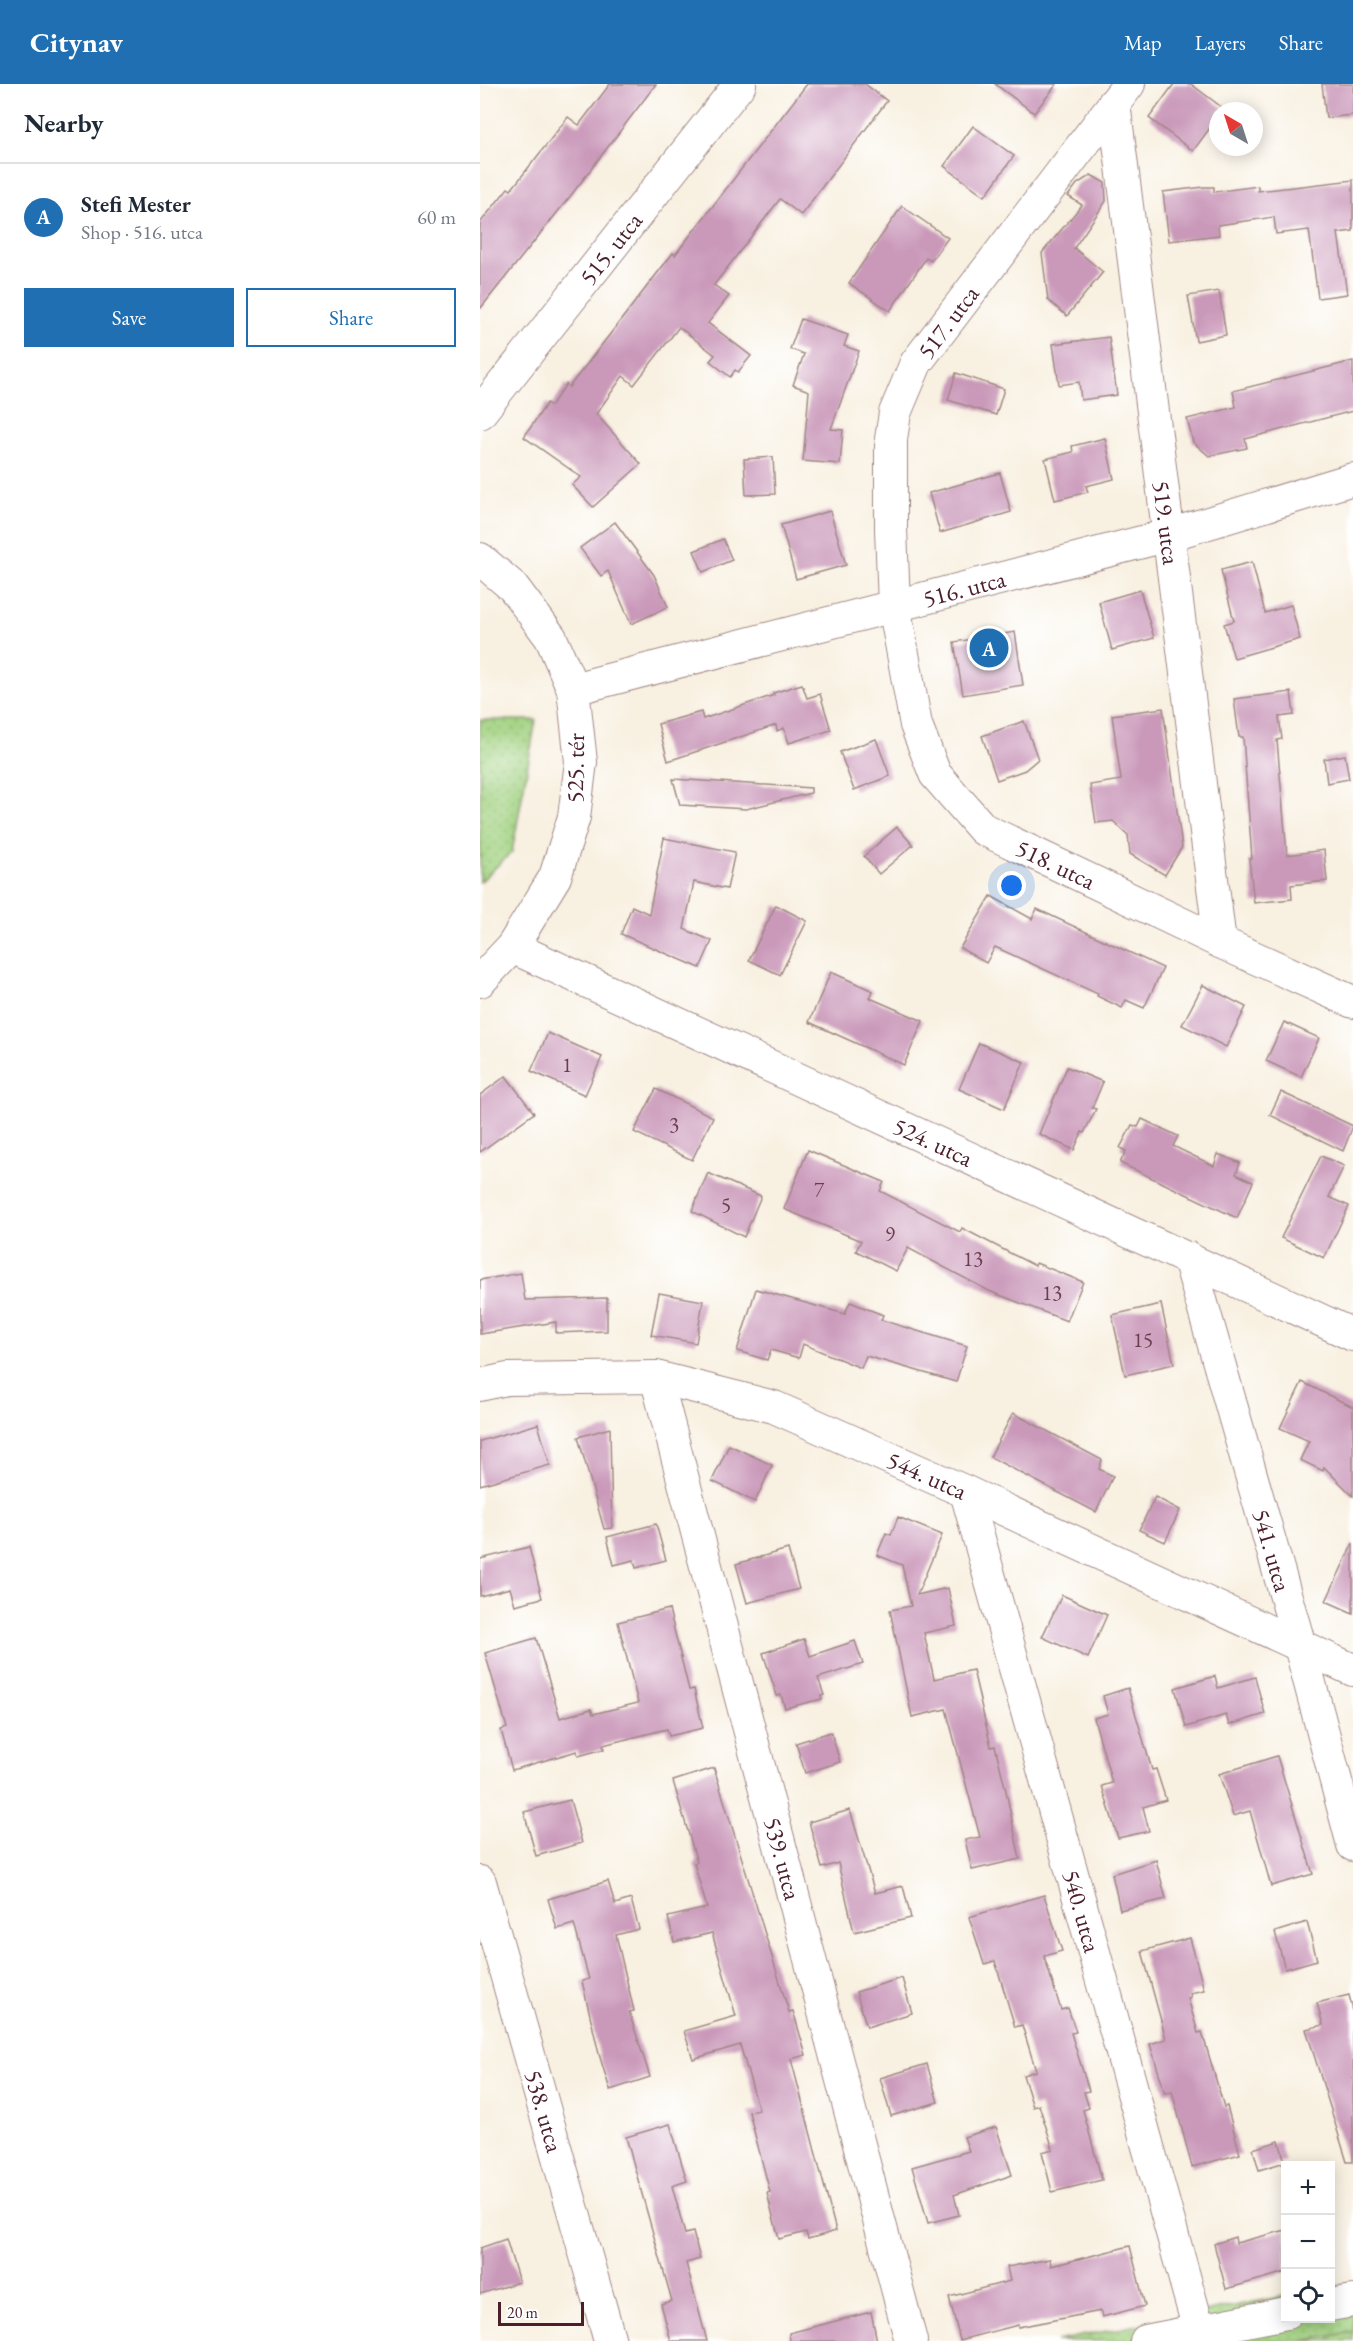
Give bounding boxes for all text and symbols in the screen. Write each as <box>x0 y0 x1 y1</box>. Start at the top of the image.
text: Citynav <box>30 24 123 60</box>
text: Map <box>1124 29 1162 56</box>
text: Layers <box>1195 29 1246 56</box>
text: Share <box>1279 29 1323 56</box>
north arrow <box>1209 102 1263 156</box>
text: Nearby <box>24 106 104 140</box>
text: Stefi Mester <box>81 190 191 219</box>
text: A <box>36 204 51 230</box>
text: 60 m <box>417 204 456 230</box>
street label: 515. utca <box>572 205 649 291</box>
text: Shop · 516. utca <box>81 219 203 245</box>
street label: 517. utca <box>910 279 986 365</box>
button: Save <box>24 288 234 347</box>
button: Share <box>246 288 456 347</box>
street label: 519. utca <box>1146 479 1188 567</box>
street label: 516. utca <box>920 562 1009 613</box>
pin: A <box>970 626 1008 670</box>
street label: 525. tér <box>559 733 591 803</box>
street label: 518. utca <box>1011 832 1101 896</box>
your location <box>997 871 1026 900</box>
house number: 1 <box>562 1051 572 1078</box>
street label: 524. utca <box>889 1110 978 1173</box>
house number: 3 <box>669 1111 679 1138</box>
house number: 7 <box>814 1176 825 1203</box>
house number: 5 <box>721 1191 731 1218</box>
house number: 9 <box>885 1220 895 1247</box>
house number: 13 <box>963 1245 983 1272</box>
house number: 13 <box>1042 1279 1062 1306</box>
house number: 15 <box>1133 1326 1153 1353</box>
street label: 544. utca <box>882 1444 972 1506</box>
street label: 541. utca <box>1246 1506 1299 1595</box>
street label: 539. utca <box>758 1814 809 1903</box>
street label: 540. utca <box>1056 1866 1109 1956</box>
street label: 538. utca <box>518 2066 571 2156</box>
map controls <box>1281 2161 1335 2323</box>
button: + <box>1281 2161 1335 2215</box>
button: − <box>1281 2215 1335 2269</box>
button: locate <box>1281 2269 1335 2323</box>
scale bar <box>498 2299 584 2326</box>
text: 20 m <box>507 2302 538 2323</box>

